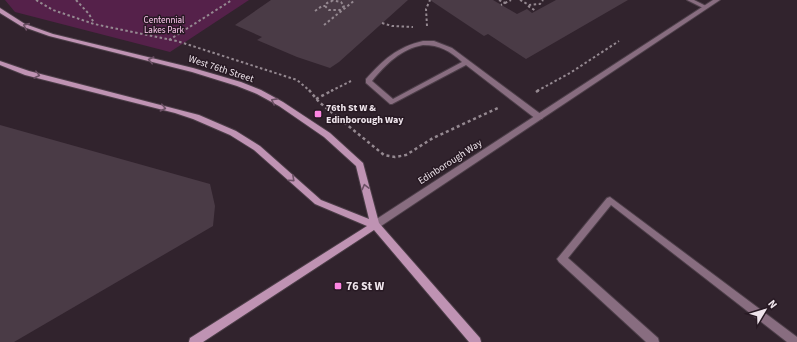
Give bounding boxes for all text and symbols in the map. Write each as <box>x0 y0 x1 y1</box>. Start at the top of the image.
park label: Centennial Lakes Park <box>144 14 185 37</box>
one-way arrow <box>23 22 30 30</box>
street label: West 76th Street <box>186 52 256 86</box>
one-way arrow <box>148 57 154 65</box>
one-way arrow <box>33 70 40 79</box>
one-way arrow <box>271 98 279 105</box>
place label: 76th St W & Edinborough Way <box>326 101 404 127</box>
one-way arrow <box>160 103 166 111</box>
marker: 76th St W & Edinborough Way <box>313 109 323 119</box>
street label: Edinborough Way <box>415 136 485 188</box>
one-way arrow <box>287 174 295 181</box>
one-way arrow <box>362 184 370 190</box>
place label: 76 St W <box>346 278 384 295</box>
marker: 76 St W <box>333 281 343 291</box>
north arrow <box>745 290 785 330</box>
text: N <box>764 297 781 312</box>

